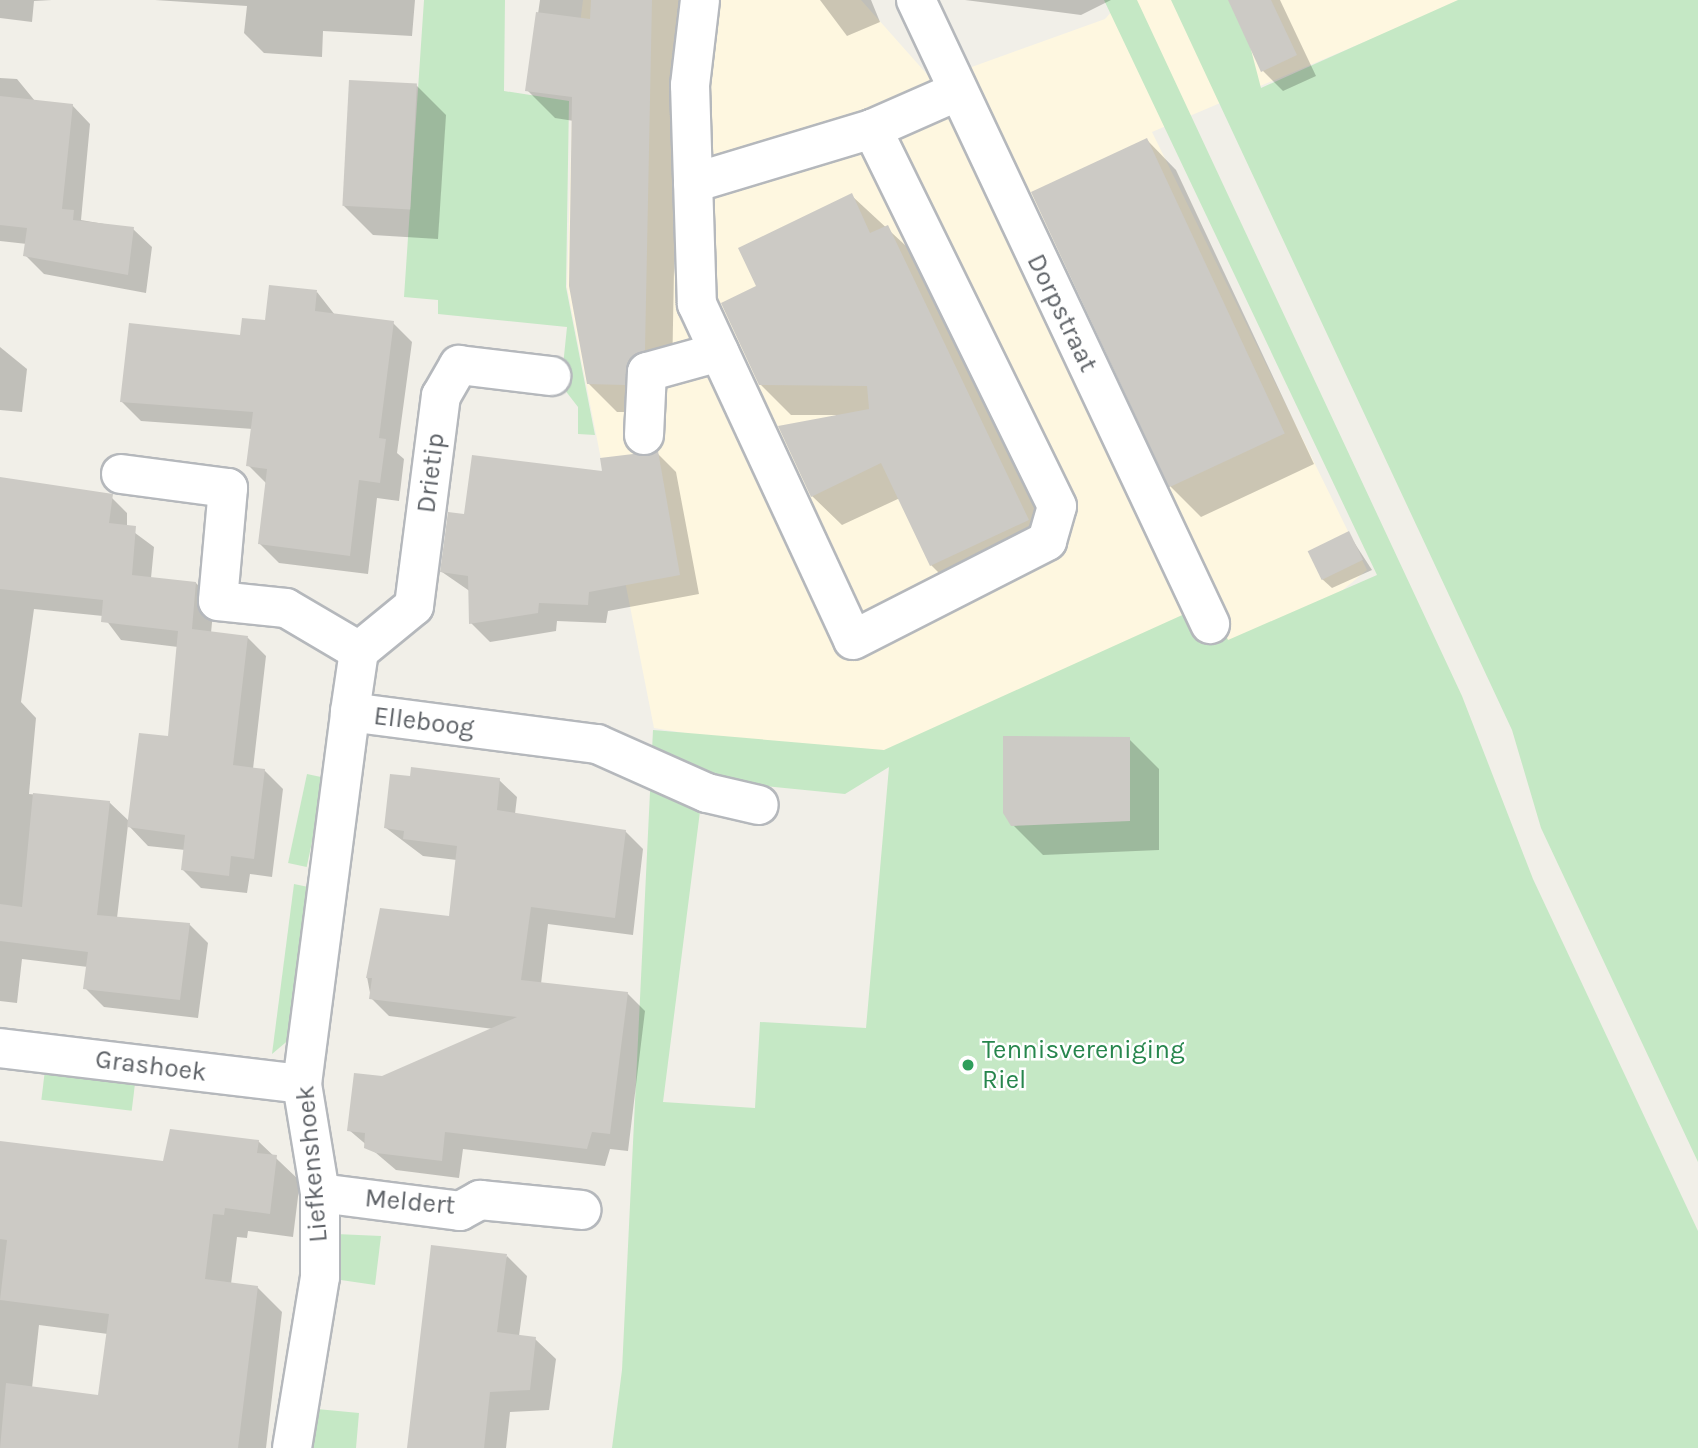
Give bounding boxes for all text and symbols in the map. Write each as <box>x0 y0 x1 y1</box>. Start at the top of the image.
street label: Dorpstraat <box>1020 249 1104 377</box>
street label: Drietip <box>411 431 451 515</box>
street label: Elleboog <box>372 700 476 744</box>
place label: Tennisvereniging Riel <box>982 1034 1185 1096</box>
street label: Grashoek <box>94 1044 208 1088</box>
marker: Tennisvereniging Riel <box>960 1057 976 1073</box>
street label: Liefkenshoek <box>290 1084 334 1244</box>
street label: Meldert <box>364 1183 456 1221</box>

